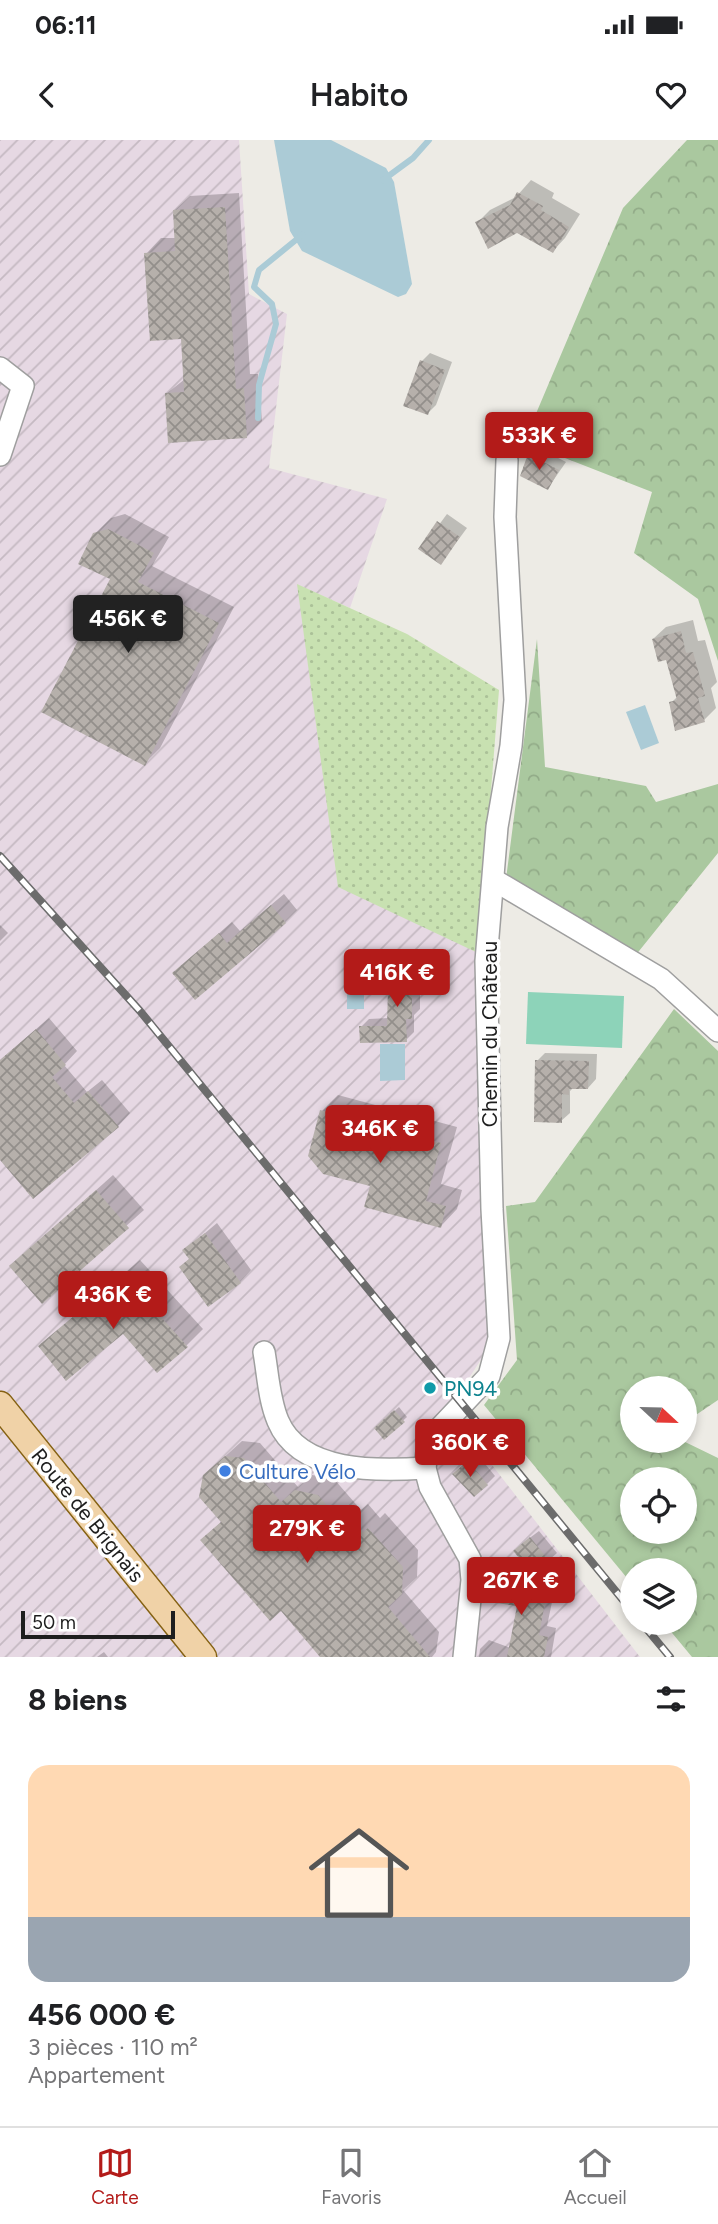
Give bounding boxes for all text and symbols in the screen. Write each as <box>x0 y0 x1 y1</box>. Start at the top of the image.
text: 06:11 <box>35 9 97 41</box>
icon: back <box>28 76 66 114</box>
text: Habito <box>310 76 408 114</box>
icon: heart <box>652 76 690 114</box>
pin: 533K € <box>482 412 596 472</box>
text: 533K € <box>501 421 577 449</box>
pin: 456K € <box>71 596 185 655</box>
text: 456K € <box>89 604 167 632</box>
street label: Chemin du Château <box>477 941 502 1127</box>
pin: 416K € <box>340 950 454 1009</box>
text: 416K € <box>360 958 434 986</box>
pin: 346K € <box>323 1105 437 1165</box>
text: 346K € <box>341 1114 419 1142</box>
pin: 436K € <box>56 1272 170 1331</box>
text: 436K € <box>74 1280 152 1308</box>
place label: PN94 <box>444 1376 497 1401</box>
north arrow <box>620 1376 696 1452</box>
map controls <box>620 1376 697 1635</box>
marker: PN94 <box>422 1380 438 1396</box>
pin: 360K € <box>413 1420 527 1479</box>
text: 360K € <box>431 1428 509 1456</box>
street label: Route de Brignais <box>26 1443 150 1587</box>
place label: Culture Vélo <box>239 1459 356 1484</box>
marker: Culture Vélo <box>217 1463 233 1479</box>
button: locate <box>620 1467 697 1544</box>
pin: 279K € <box>250 1506 364 1565</box>
text: 279K € <box>269 1514 345 1542</box>
pin: 267K € <box>464 1558 578 1617</box>
button: layers <box>620 1558 697 1635</box>
text: 267K € <box>483 1566 559 1594</box>
scale bar <box>21 1608 175 1640</box>
text: 50 m <box>32 1611 76 1634</box>
icon: filters <box>652 1680 690 1718</box>
text: 8 biens <box>28 1681 127 1718</box>
icon: home <box>296 1810 422 1936</box>
text: 456 000 € <box>28 1996 175 2033</box>
text: 3 pièces · 110 m² <box>28 2033 198 2061</box>
text: Appartement <box>28 2061 165 2089</box>
tab: Carte <box>91 2144 139 2209</box>
tab: Favoris <box>321 2144 381 2209</box>
tab: Accueil <box>564 2144 627 2209</box>

